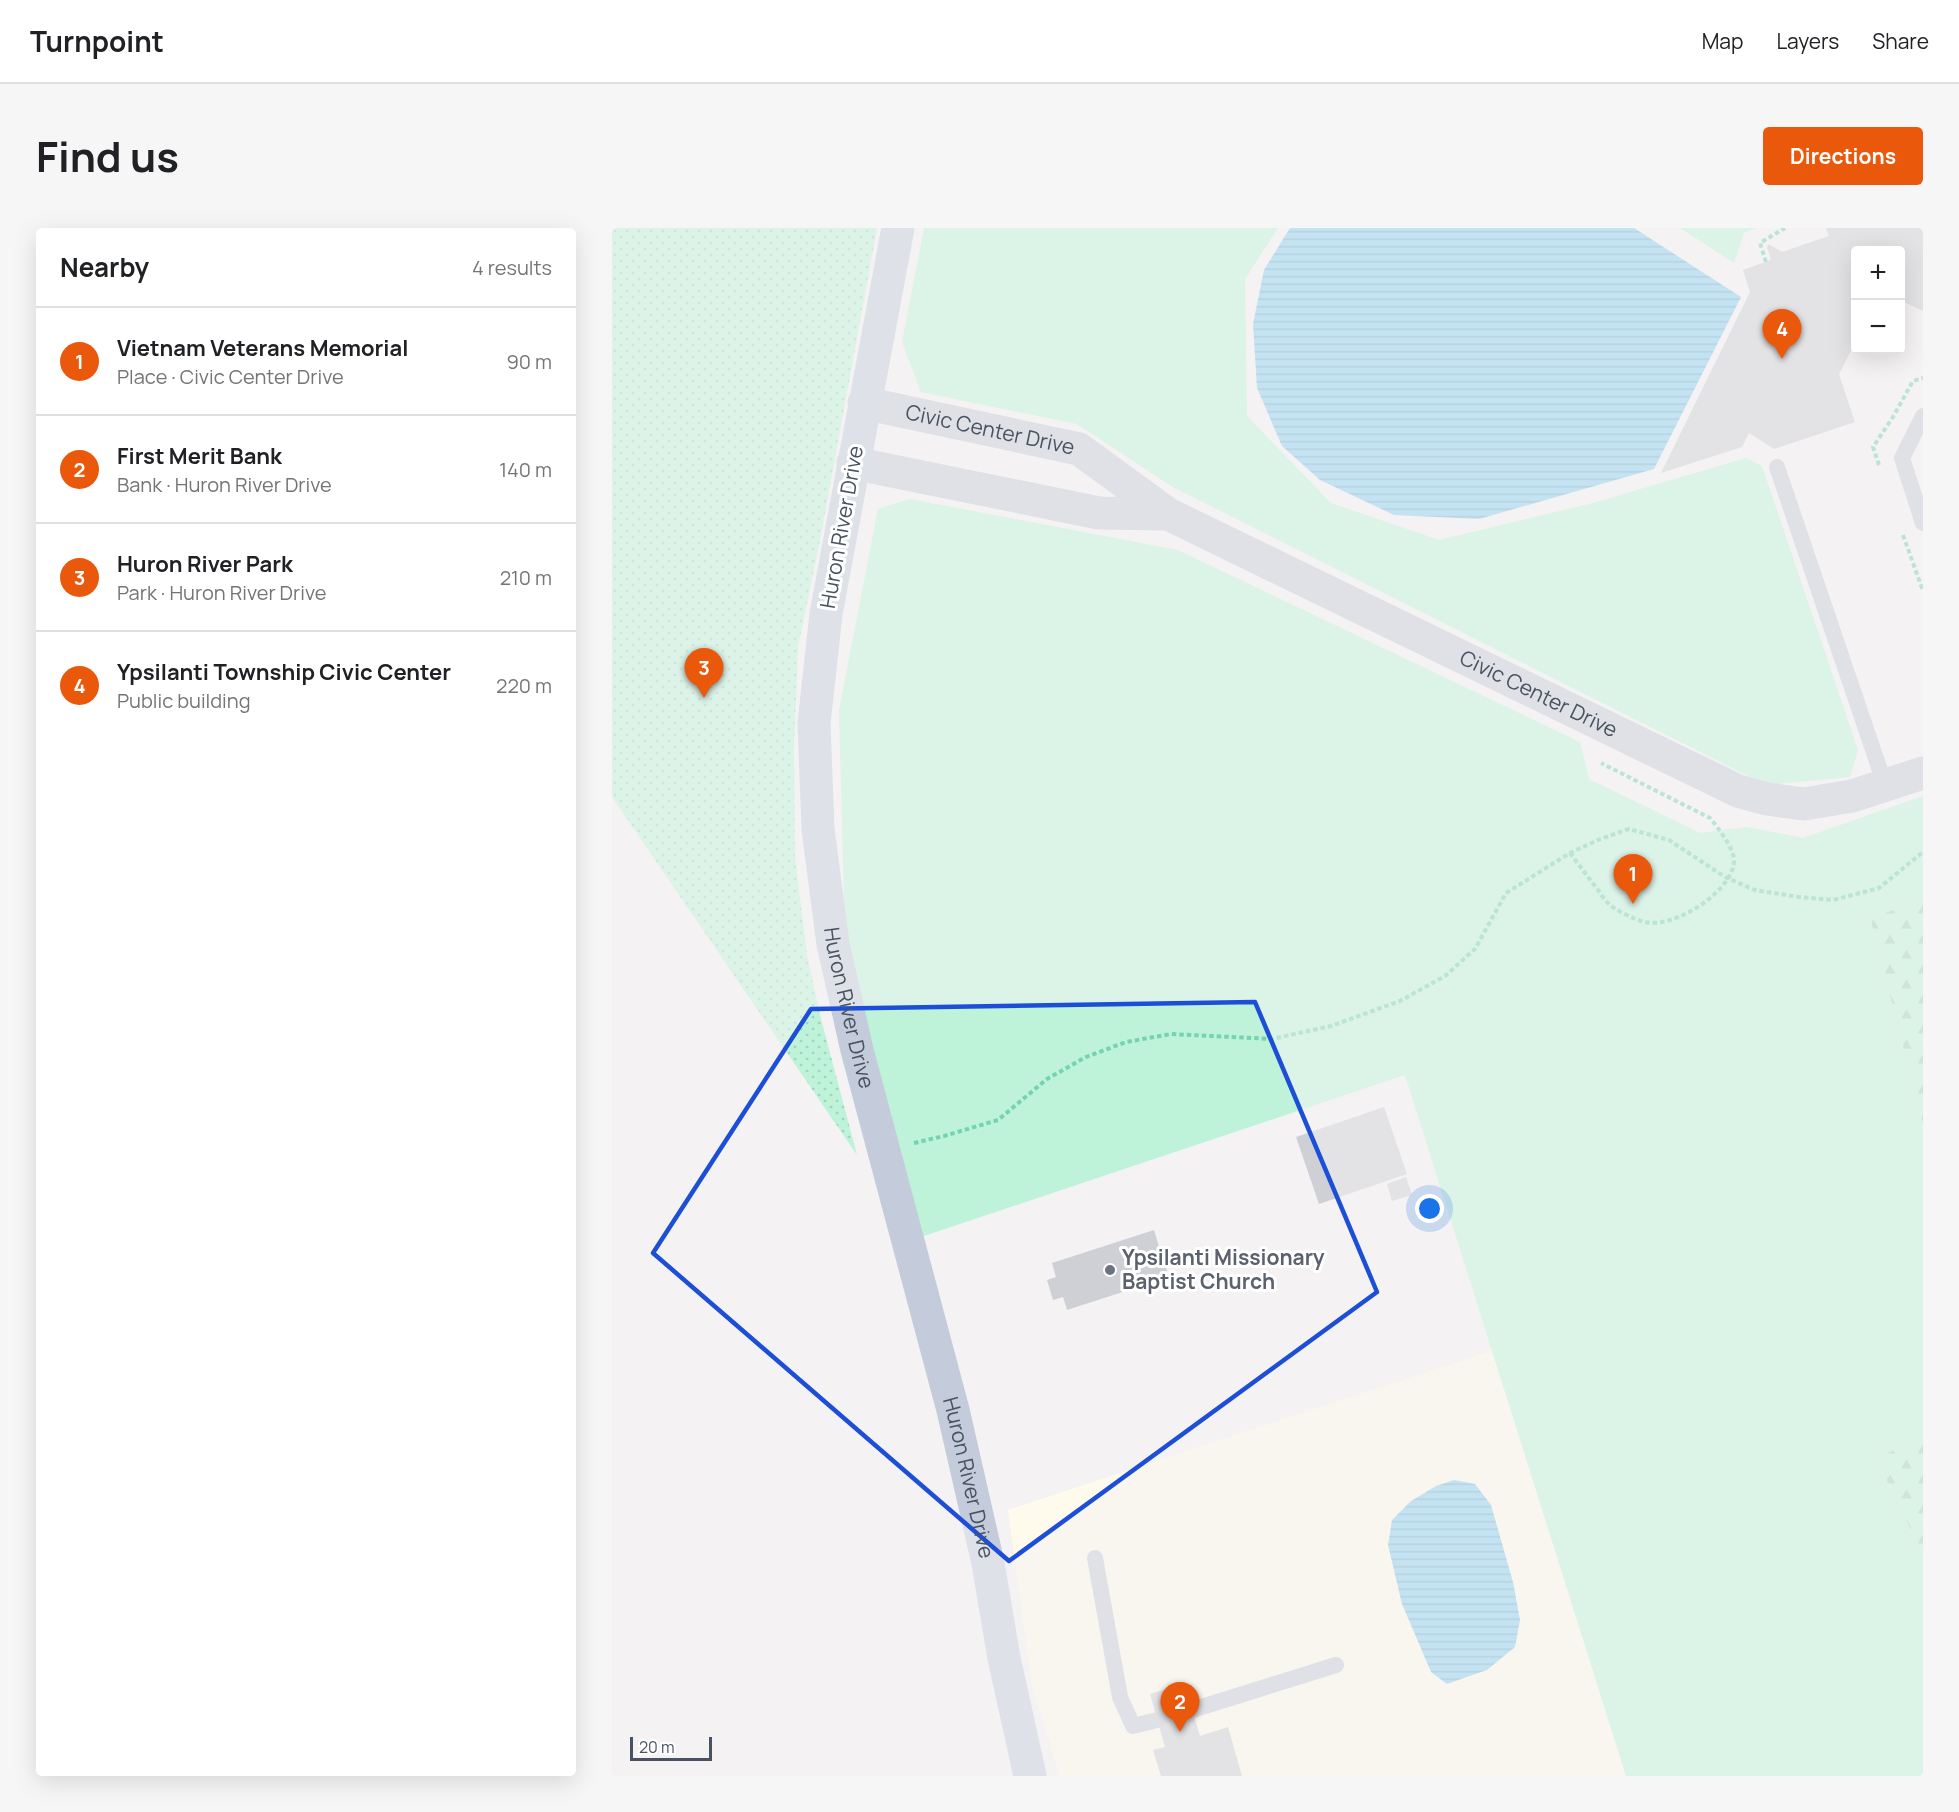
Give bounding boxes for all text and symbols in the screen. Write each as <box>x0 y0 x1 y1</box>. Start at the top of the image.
text: Turnpoint <box>30 22 164 60</box>
text: Map <box>1702 27 1743 55</box>
text: Layers <box>1776 27 1839 55</box>
text: Share <box>1872 27 1929 55</box>
text: Find us <box>36 127 179 185</box>
button: Directions <box>1763 127 1923 185</box>
map controls <box>1851 246 1905 354</box>
button: + <box>1851 246 1905 300</box>
text: Nearby <box>60 249 149 285</box>
text: 4 results <box>472 254 552 281</box>
button: − <box>1851 300 1905 354</box>
pin: 4 <box>1762 310 1802 359</box>
text: Vietnam Veterans Memorial <box>117 333 408 363</box>
text: 1 <box>75 348 84 375</box>
text: 90 m <box>506 348 552 375</box>
text: Place · Civic Center Drive <box>117 363 344 390</box>
street label: Civic Center Drive <box>903 397 1077 461</box>
text: First Merit Bank <box>117 441 282 471</box>
street label: Huron River Drive <box>813 443 869 610</box>
text: 2 <box>74 456 85 483</box>
text: 140 m <box>499 456 552 483</box>
text: Bank · Huron River Drive <box>117 471 332 498</box>
text: Huron River Park <box>117 549 293 579</box>
text: 3 <box>74 564 85 591</box>
text: 210 m <box>500 564 552 591</box>
text: Park · Huron River Drive <box>117 579 326 606</box>
street label: Civic Center Drive <box>1455 643 1622 743</box>
pin: 3 <box>684 648 724 698</box>
text: Ypsilanti Township Civic Center <box>117 657 451 687</box>
text: 4 <box>73 672 86 699</box>
text: 220 m <box>496 672 552 699</box>
text: Public building <box>117 687 251 714</box>
pin: 1 <box>1614 854 1652 904</box>
street label: Huron River Drive <box>818 925 882 1091</box>
your location <box>1415 1194 1444 1223</box>
place label: Ypsilanti Missionary Baptist Church <box>1122 1243 1325 1295</box>
marker: Ypsilanti Missionary Baptist Church <box>1103 1263 1117 1277</box>
street label: Huron River Drive <box>937 1393 1001 1561</box>
pin: 2 <box>1160 1682 1200 1732</box>
scale bar <box>630 1734 712 1762</box>
text: 20 m <box>639 1736 675 1758</box>

